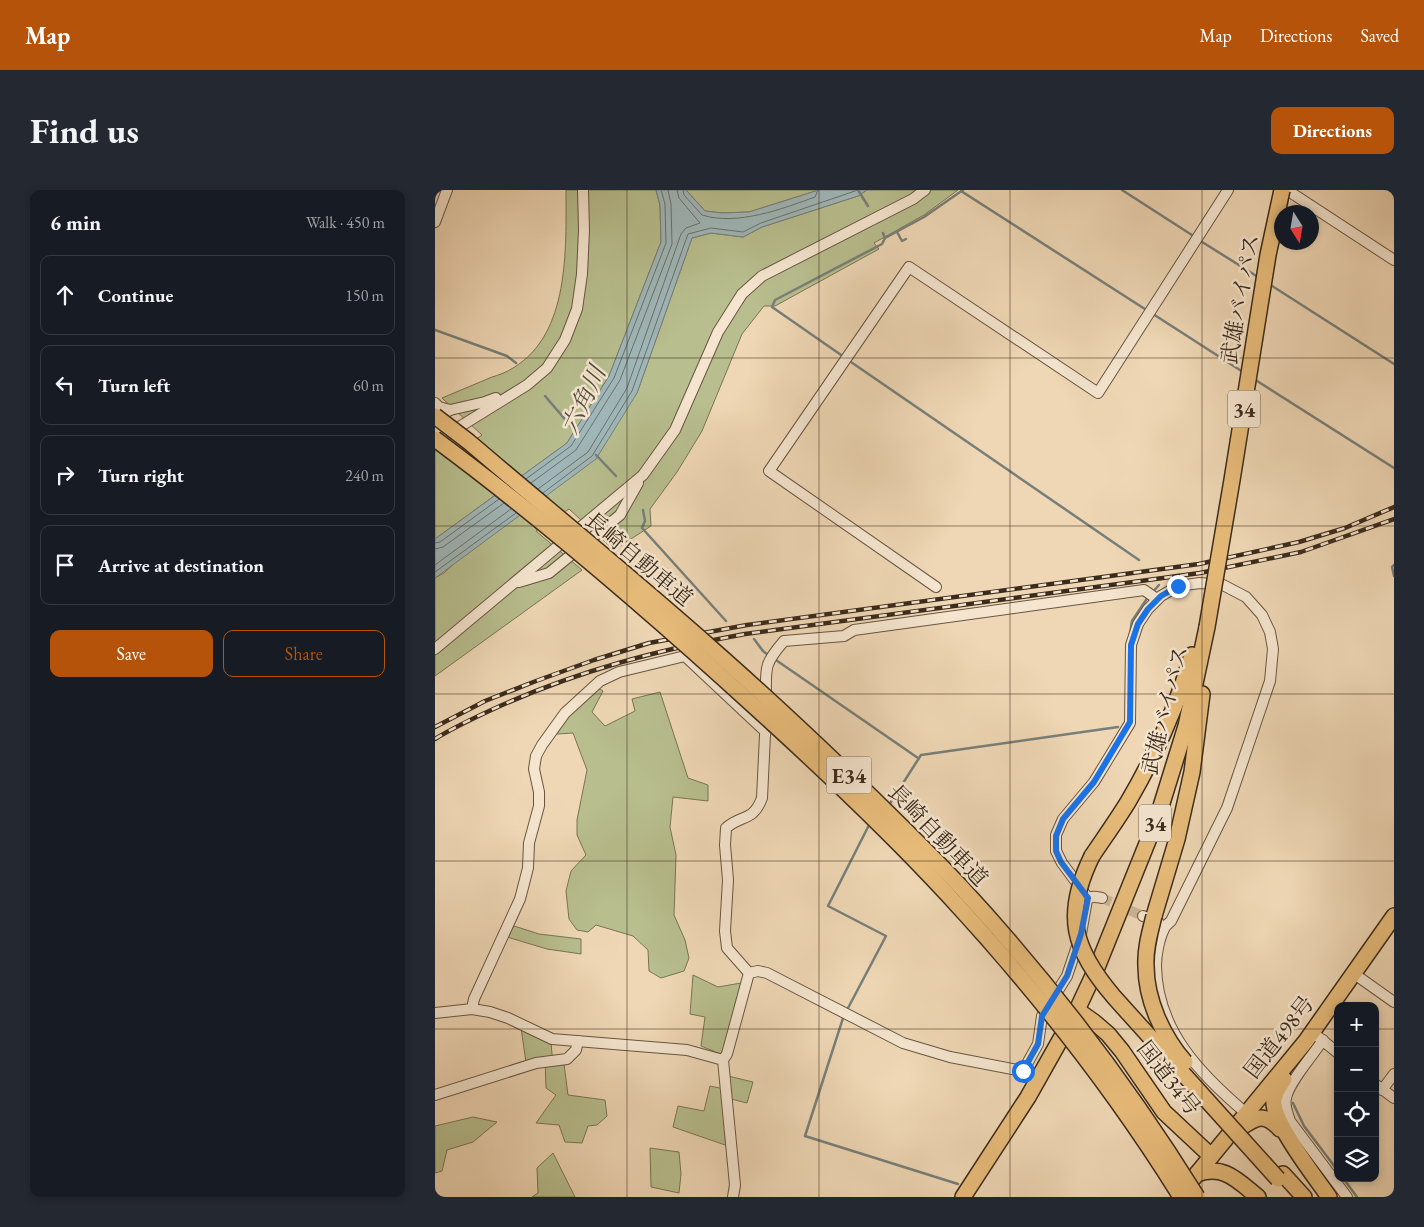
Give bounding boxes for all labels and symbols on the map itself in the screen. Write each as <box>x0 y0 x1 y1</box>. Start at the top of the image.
north arrow <box>1274 205 1319 250</box>
street label: 武雄バイパス <box>1214 232 1266 366</box>
water label: 六角川 <box>554 358 614 439</box>
road number: 34 <box>1228 390 1260 428</box>
street label: 長崎自動車道 <box>579 505 699 613</box>
route end <box>1167 575 1190 598</box>
street label: 武雄バイパス <box>1135 643 1195 777</box>
road number: E34 <box>827 756 871 794</box>
street label: 長崎自動車道 <box>882 777 994 893</box>
road number: 34 <box>1139 804 1171 841</box>
street label: 国道498号 <box>1238 990 1320 1084</box>
street label: 国道34号 <box>1131 1035 1207 1121</box>
route start <box>1012 1060 1035 1083</box>

